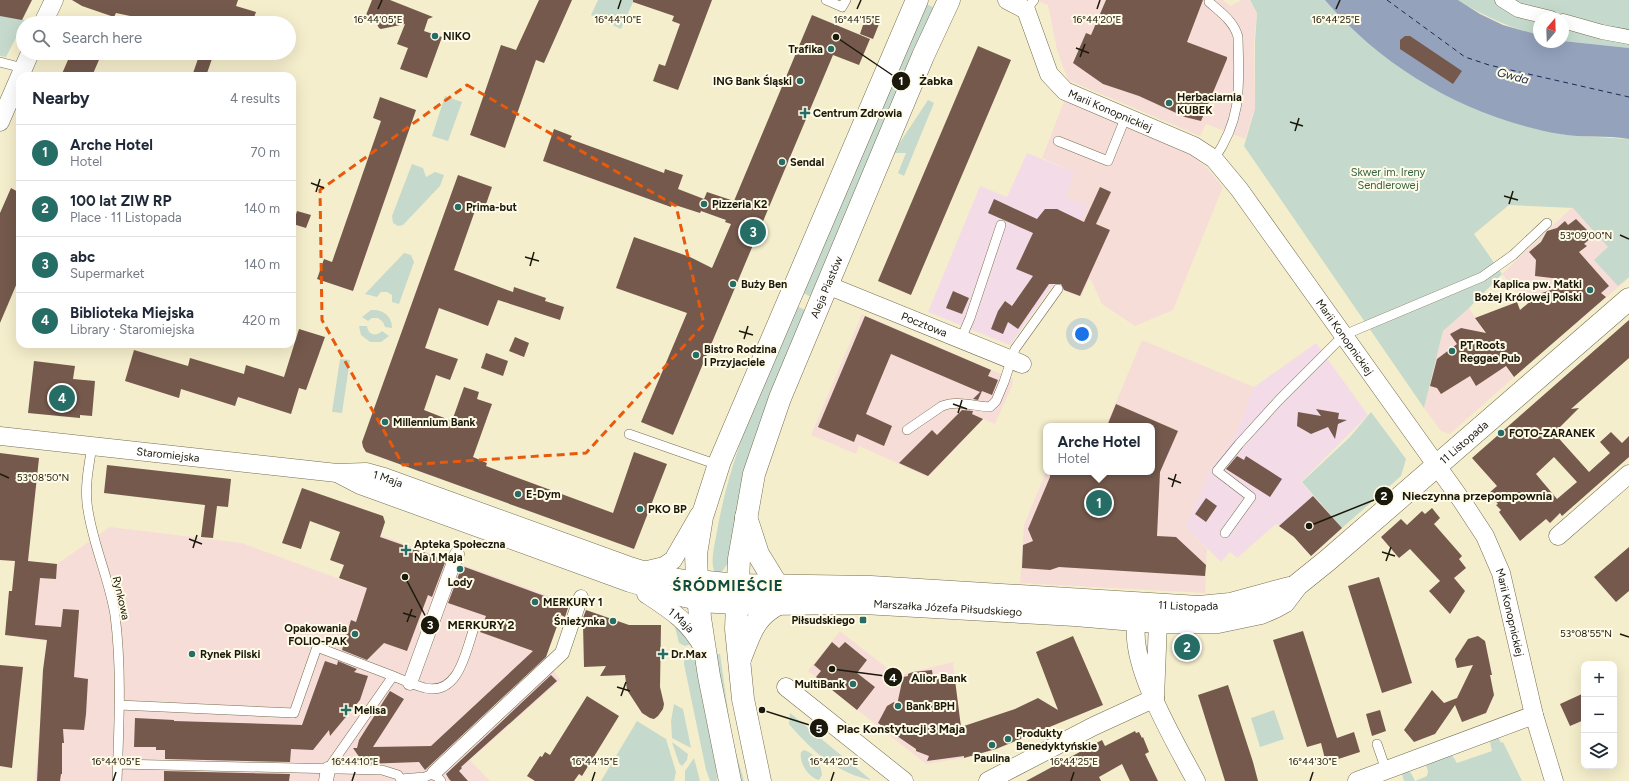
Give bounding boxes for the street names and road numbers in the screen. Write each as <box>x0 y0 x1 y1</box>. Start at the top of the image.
street label: Marii Konopnickiej <box>1066 87 1154 134</box>
street label: Aleja Piastów <box>808 254 845 320</box>
street label: Marii Konopnickiej <box>1313 297 1376 378</box>
street label: Pocztowa <box>899 309 949 340</box>
street label: 11 Listopada <box>1437 418 1491 467</box>
street label: Staromiejska <box>136 445 200 464</box>
street label: 1 Maja <box>372 468 405 490</box>
street label: Marii Konopnickiej <box>1493 566 1527 658</box>
street label: Rynkowa <box>110 575 132 621</box>
street label: Marszałka Józefa Piłsudskiego <box>873 597 1023 619</box>
street label: 11 Listopada <box>1158 598 1219 614</box>
street label: 1 Maja <box>666 605 697 635</box>

